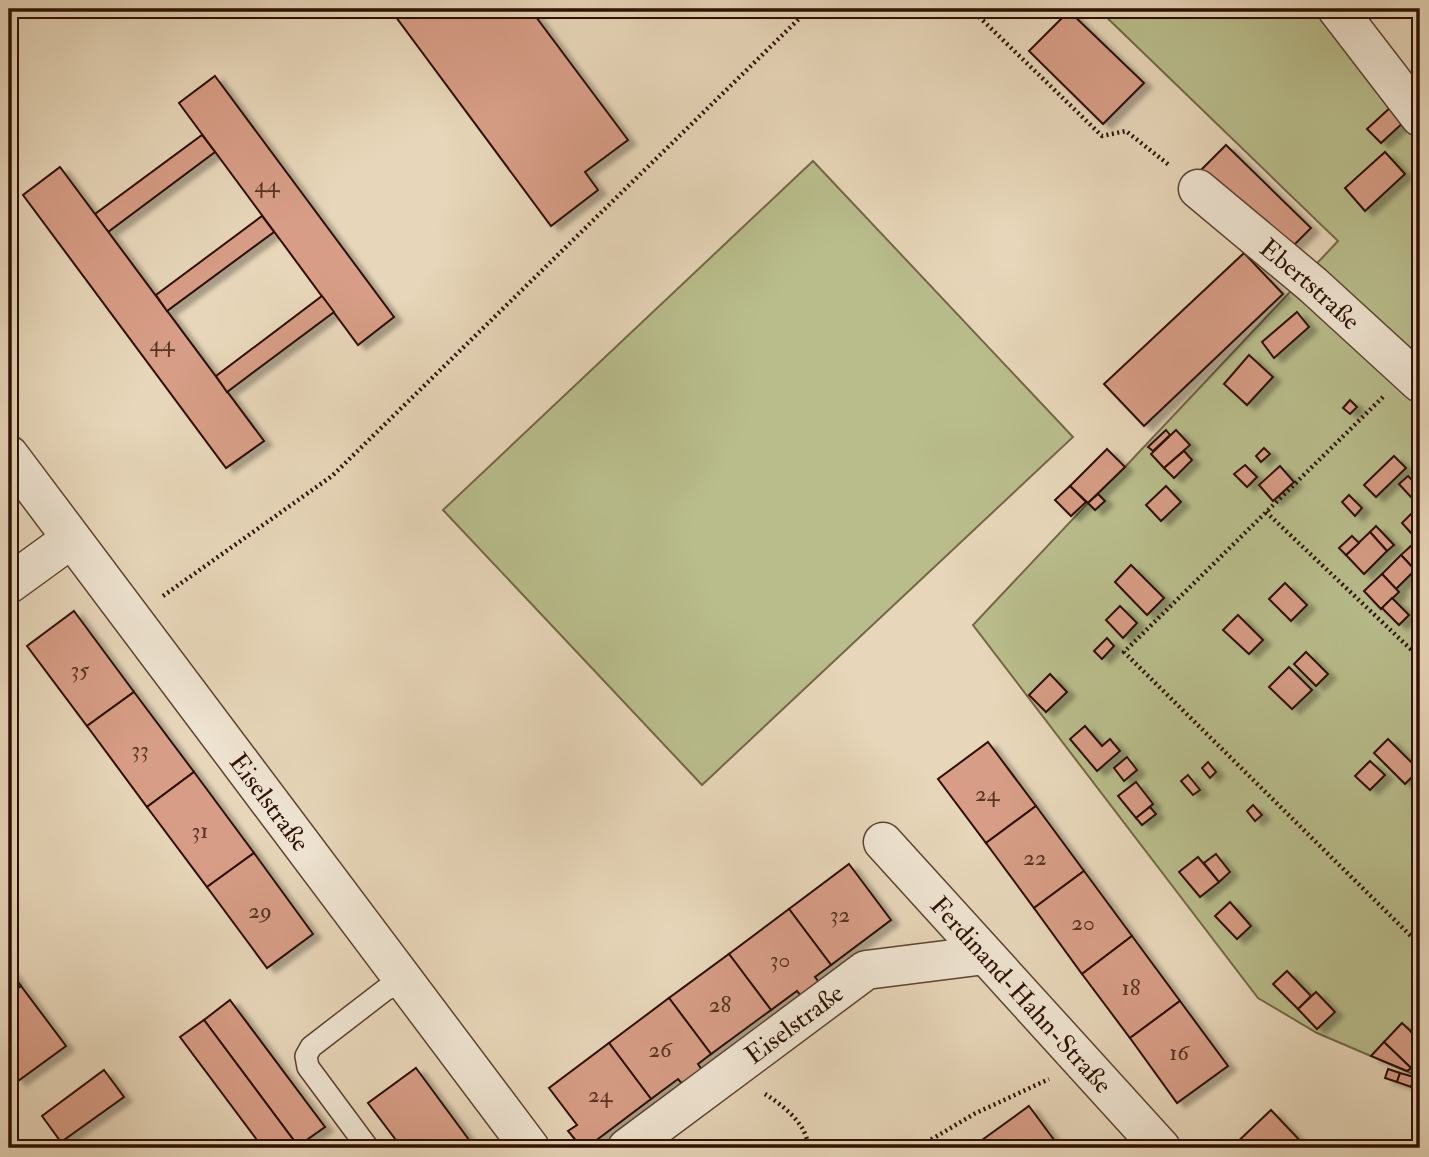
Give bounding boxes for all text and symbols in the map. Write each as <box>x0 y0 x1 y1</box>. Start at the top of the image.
house number: 44 <box>255 170 281 199</box>
street label: Ebertstraße <box>1253 232 1367 337</box>
house number: 44 <box>150 329 176 358</box>
house number: 35 <box>71 655 89 684</box>
house number: 33 <box>131 735 149 764</box>
street label: Eiselstraße <box>222 747 316 858</box>
house number: 24 <box>975 779 1001 808</box>
house number: 31 <box>191 816 209 845</box>
house number: 22 <box>1023 843 1047 872</box>
street label: Ferdinand-Hahn-Straße <box>923 890 1119 1100</box>
house number: 29 <box>248 896 272 925</box>
house number: 32 <box>830 900 850 929</box>
house number: 20 <box>1071 908 1095 937</box>
house number: 30 <box>770 945 790 974</box>
house number: 18 <box>1121 973 1141 1002</box>
street label: Eiselstraße <box>739 977 850 1072</box>
house number: 28 <box>709 990 731 1019</box>
house number: 26 <box>648 1035 673 1064</box>
house number: 16 <box>1169 1038 1190 1067</box>
house number: 24 <box>588 1080 614 1109</box>

